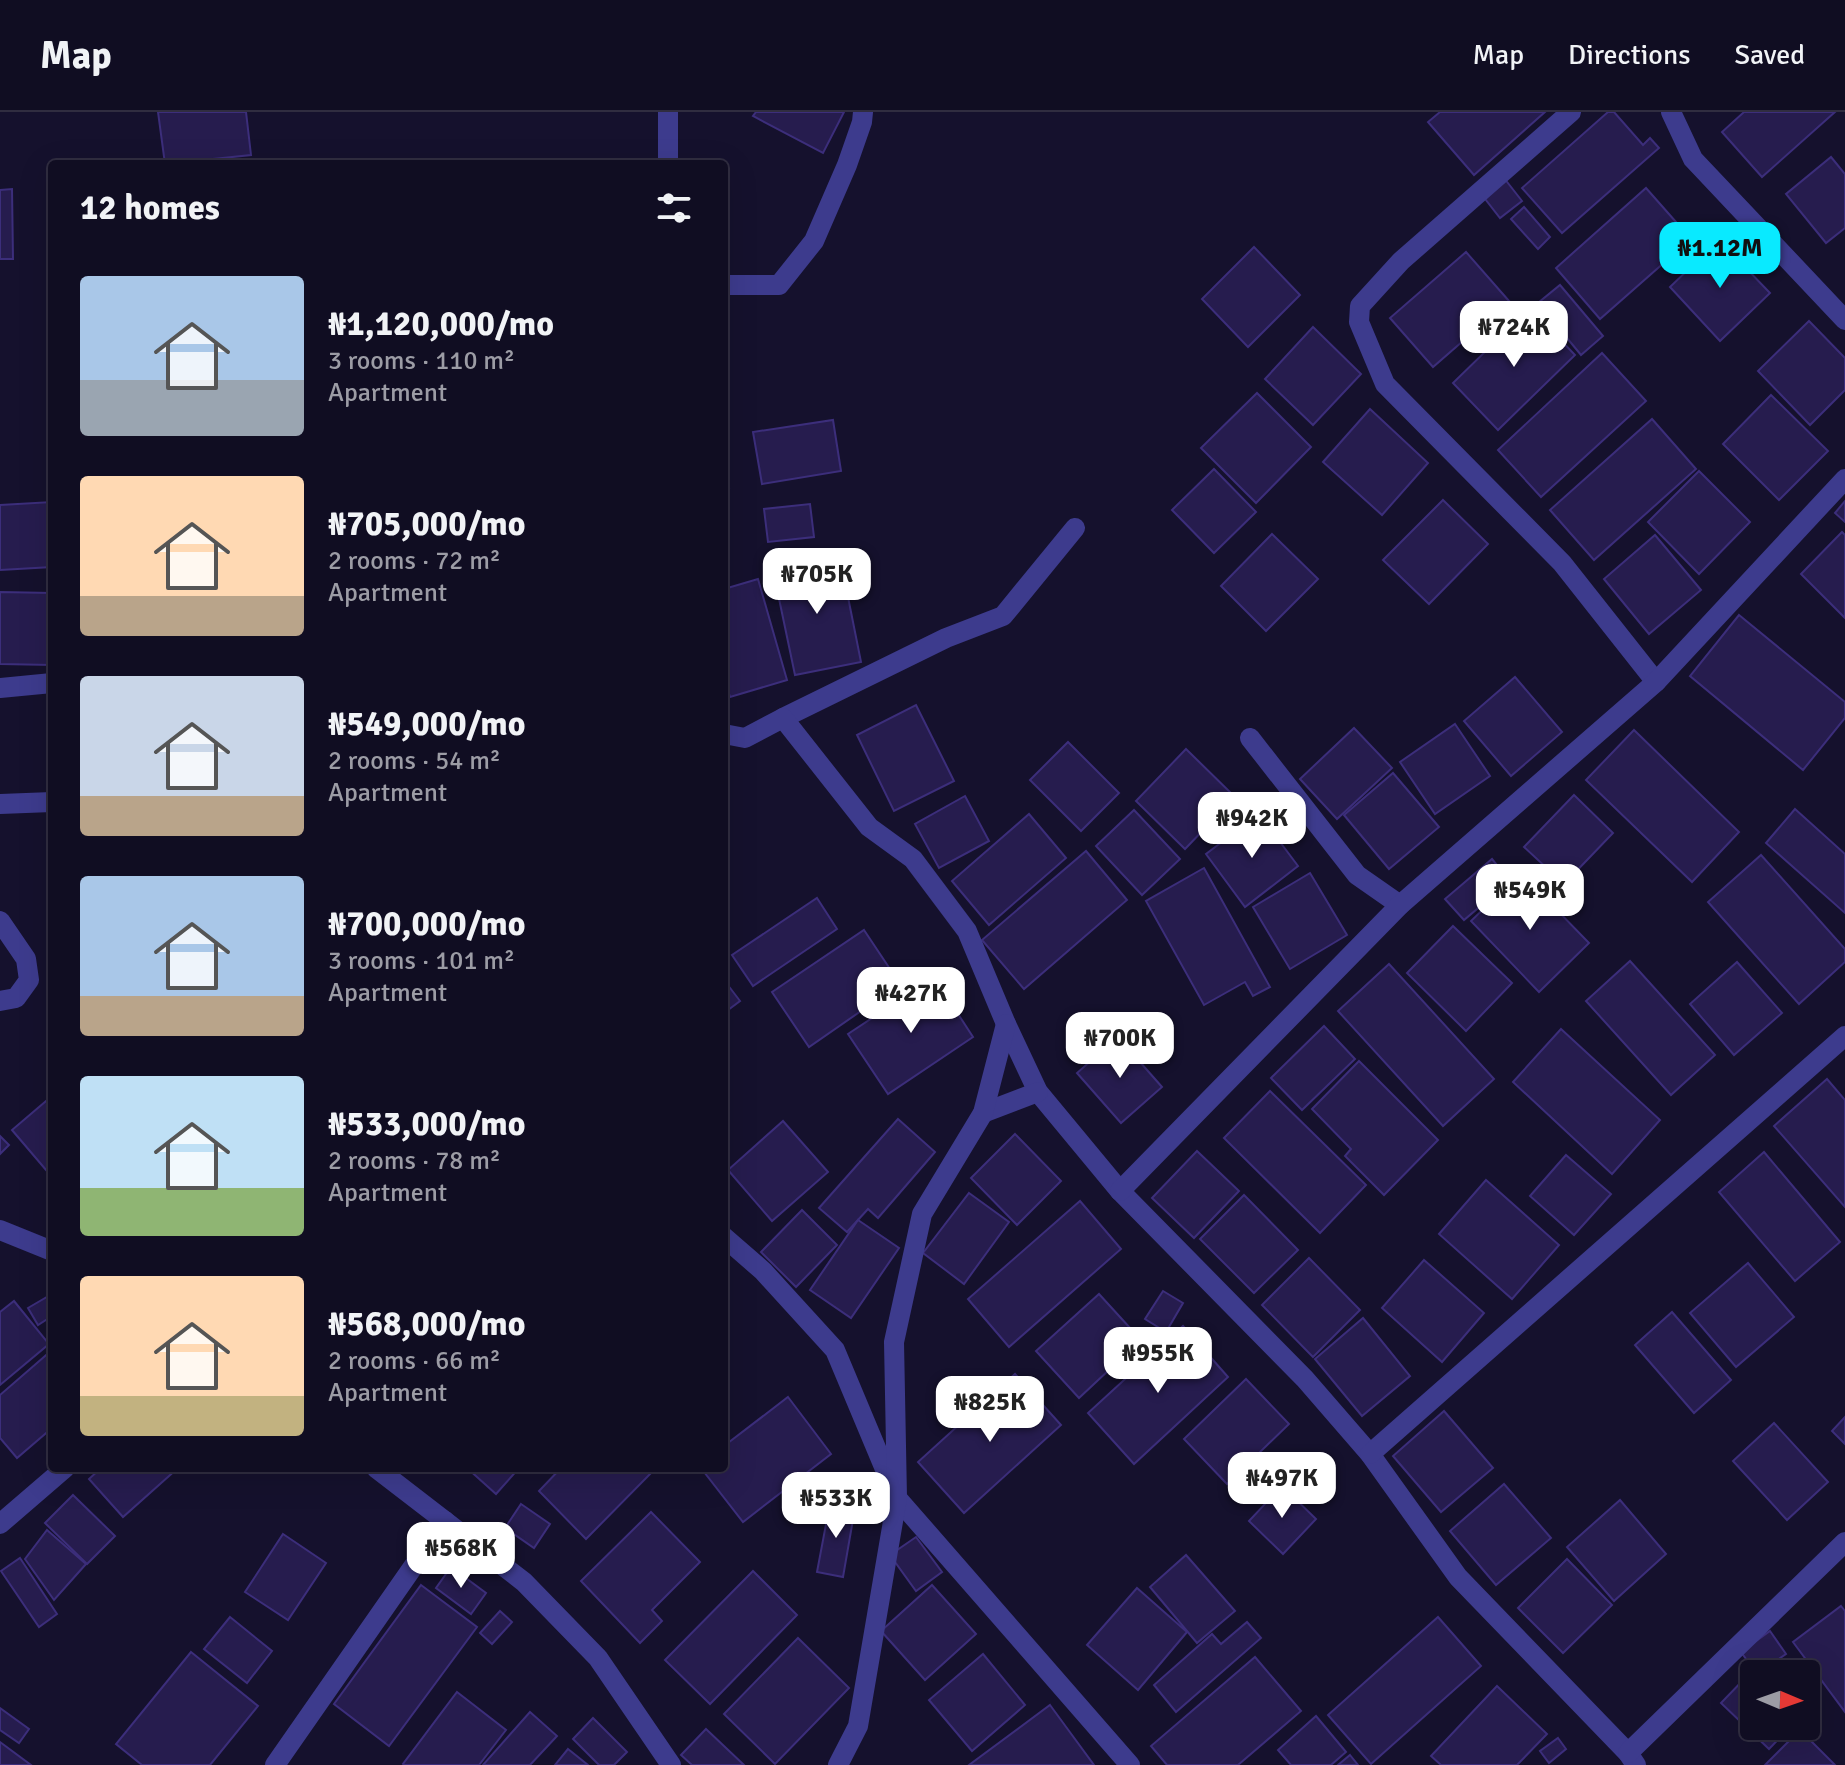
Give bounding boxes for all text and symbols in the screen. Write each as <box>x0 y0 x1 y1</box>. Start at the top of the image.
text: Map <box>40 32 112 79</box>
text: Map <box>1472 38 1524 72</box>
text: Directions <box>1568 38 1690 72</box>
text: Saved <box>1734 38 1805 72</box>
icon: filters <box>652 186 696 230</box>
text: 12 homes <box>80 187 220 229</box>
pin: ₦1.12M <box>1655 222 1785 290</box>
text: ₦1.12M <box>1677 232 1763 264</box>
pin: ₦724K <box>1458 301 1570 369</box>
text: ₦1,120,000/mo <box>328 303 554 345</box>
icon: home <box>144 308 240 404</box>
text: ₦724K <box>1478 311 1550 343</box>
text: 3 rooms · 110 m² <box>328 345 515 377</box>
text: Apartment <box>328 377 447 409</box>
text: ₦705,000/mo <box>328 503 526 545</box>
icon: home <box>144 508 240 604</box>
text: 2 rooms · 72 m² <box>328 545 501 577</box>
pin: ₦705K <box>761 548 873 616</box>
text: ₦705K <box>781 558 853 590</box>
text: Apartment <box>328 577 447 609</box>
text: ₦549,000/mo <box>328 703 526 745</box>
icon: home <box>144 708 240 804</box>
text: 2 rooms · 54 m² <box>328 745 501 777</box>
text: Apartment <box>328 777 447 809</box>
pin: ₦942K <box>1196 792 1308 860</box>
text: ₦942K <box>1216 802 1288 834</box>
pin: ₦549K <box>1474 864 1586 932</box>
text: ₦549K <box>1494 874 1566 906</box>
text: ₦700,000/mo <box>328 903 526 945</box>
icon: home <box>144 908 240 1004</box>
text: 3 rooms · 101 m² <box>328 945 515 977</box>
pin: ₦427K <box>855 967 967 1035</box>
text: Apartment <box>328 977 447 1009</box>
text: ₦427K <box>875 977 947 1009</box>
pin: ₦700K <box>1064 1012 1176 1080</box>
text: ₦700K <box>1084 1022 1156 1054</box>
text: ₦533,000/mo <box>328 1103 526 1145</box>
icon: home <box>144 1108 240 1204</box>
text: 2 rooms · 78 m² <box>328 1145 501 1177</box>
text: Apartment <box>328 1177 447 1209</box>
text: ₦568,000/mo <box>328 1303 526 1345</box>
icon: home <box>144 1308 240 1404</box>
pin: ₦955K <box>1102 1327 1214 1395</box>
text: ₦955K <box>1122 1337 1194 1369</box>
text: 2 rooms · 66 m² <box>328 1345 501 1377</box>
pin: ₦825K <box>934 1376 1046 1444</box>
text: Apartment <box>328 1377 447 1409</box>
text: ₦825K <box>954 1386 1026 1418</box>
pin: ₦497K <box>1226 1452 1338 1520</box>
text: ₦497K <box>1246 1462 1318 1494</box>
pin: ₦533K <box>780 1472 892 1540</box>
text: ₦533K <box>800 1482 872 1514</box>
pin: ₦568K <box>405 1522 517 1590</box>
text: ₦568K <box>425 1532 497 1564</box>
north arrow <box>1740 1660 1820 1740</box>
map controls <box>1740 1660 1820 1740</box>

